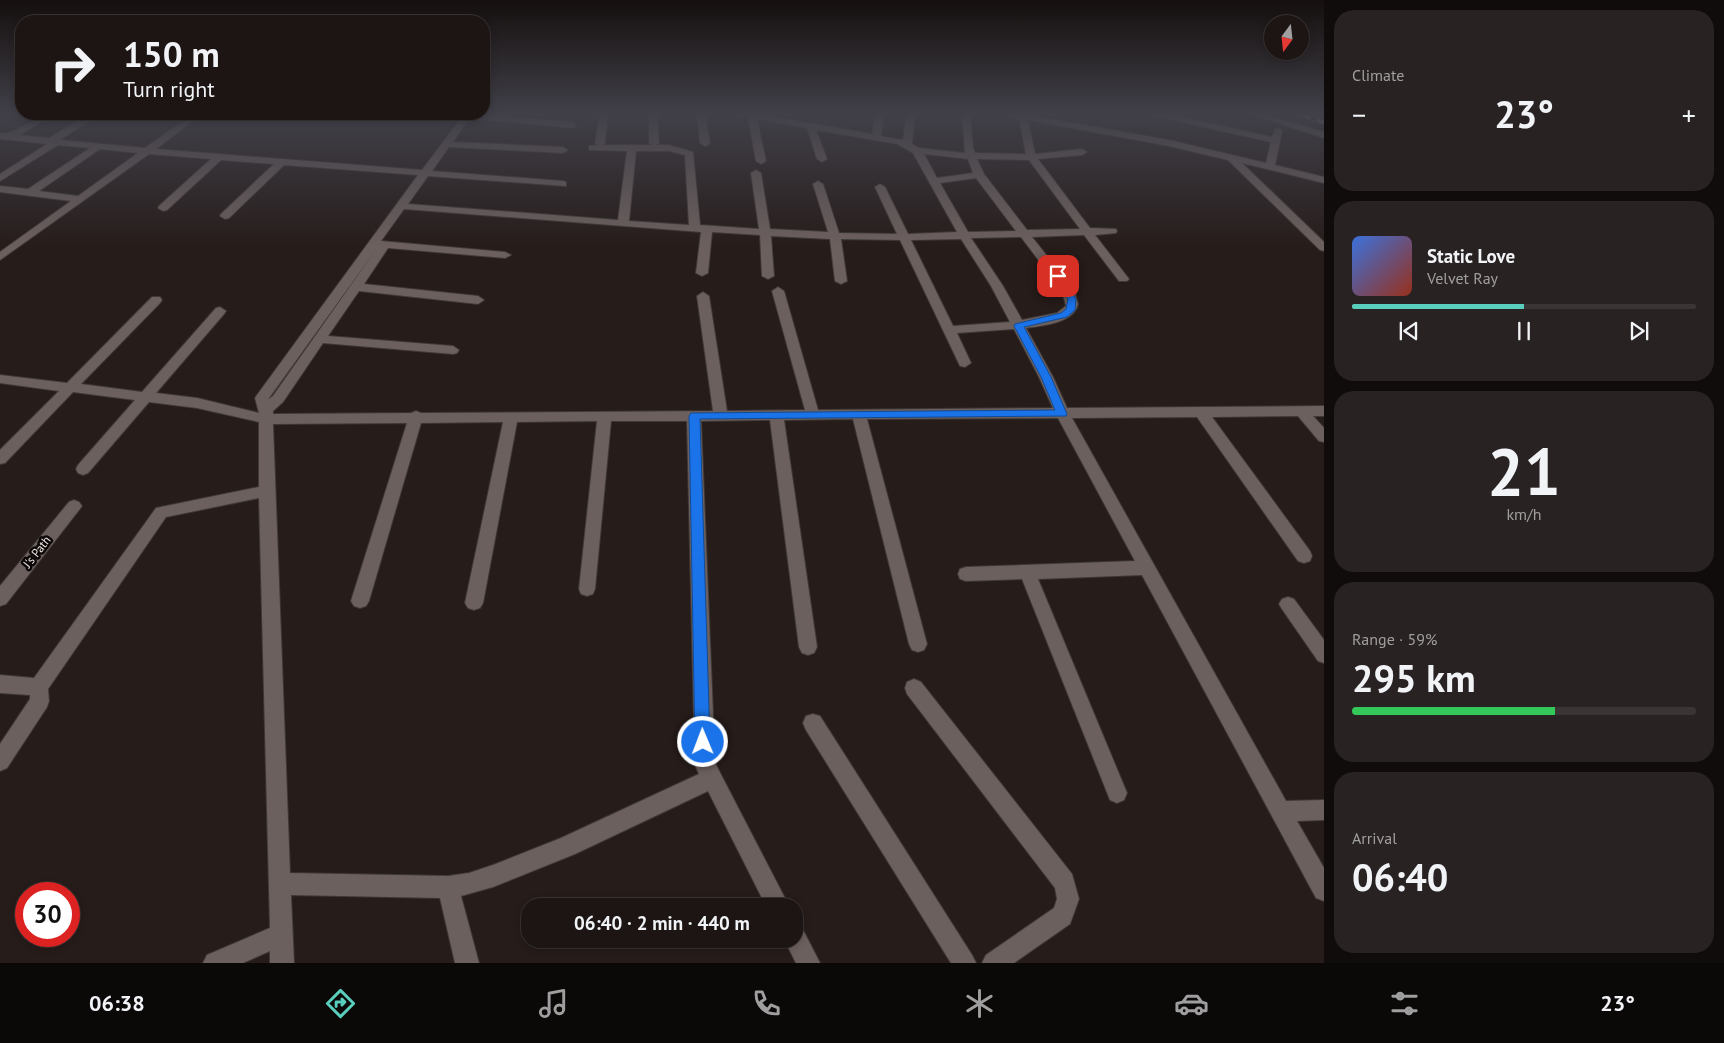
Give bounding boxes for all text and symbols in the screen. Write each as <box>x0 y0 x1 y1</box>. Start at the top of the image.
north arrow <box>1264 15 1309 60</box>
map controls <box>1264 15 1309 60</box>
text: 150 m <box>123 31 220 77</box>
icon: right <box>40 35 105 100</box>
text: Climate <box>1352 65 1404 85</box>
text: Turn right <box>123 75 215 103</box>
text: 23° <box>1494 89 1554 138</box>
text: − <box>1352 96 1366 133</box>
text: + <box>1682 96 1696 133</box>
text: Static Love <box>1427 244 1515 268</box>
pin <box>1037 255 1079 297</box>
icon: arrive <box>1044 262 1072 290</box>
text: Velvet Ray <box>1427 268 1498 288</box>
icon: previous <box>1395 317 1423 345</box>
icon: pause <box>1510 317 1538 345</box>
icon: next <box>1625 317 1653 345</box>
text: 21 <box>1487 429 1561 513</box>
text: km/h <box>1506 504 1542 524</box>
street label: J's Path <box>19 533 54 571</box>
text: Range · 59% <box>1352 629 1437 649</box>
text: 295 km <box>1352 653 1476 702</box>
position arrow <box>676 715 728 767</box>
text: Arrival <box>1352 828 1397 848</box>
text: 06:40 <box>1352 852 1448 901</box>
speed limit sign: 30 <box>15 882 80 947</box>
text: 06:40 · 2 min · 440 m <box>574 911 750 935</box>
icon: directions <box>323 986 358 1021</box>
icon: music <box>536 986 571 1021</box>
icon: phone <box>749 986 784 1021</box>
icon: climate <box>962 986 997 1021</box>
icon: car <box>1174 986 1209 1021</box>
icon: filters <box>1387 986 1422 1021</box>
text: 06:38 <box>89 989 145 1017</box>
text: 23° <box>1600 989 1635 1017</box>

